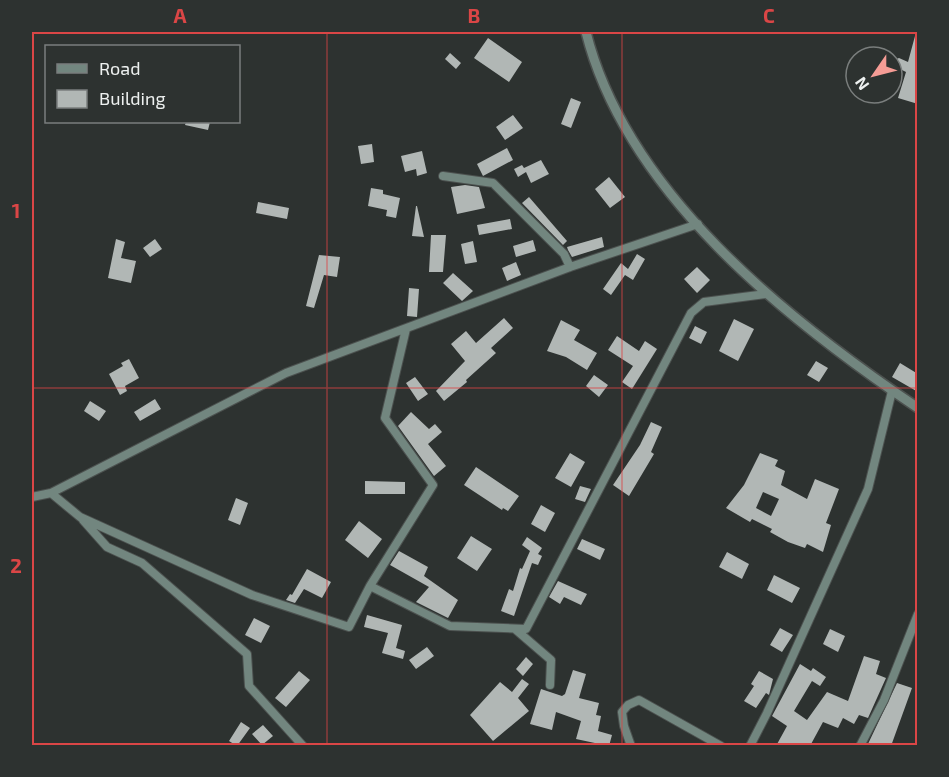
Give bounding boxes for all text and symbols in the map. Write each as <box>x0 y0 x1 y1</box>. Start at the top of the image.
text: A <box>173 3 187 27</box>
text: B <box>468 3 480 27</box>
text: C <box>763 3 775 27</box>
legend <box>45 45 240 123</box>
north arrow <box>844 45 904 105</box>
text: Road <box>99 57 140 79</box>
text: N <box>850 74 872 94</box>
text: Building <box>99 87 166 109</box>
text: 1 <box>12 198 20 222</box>
text: 2 <box>10 553 22 577</box>

